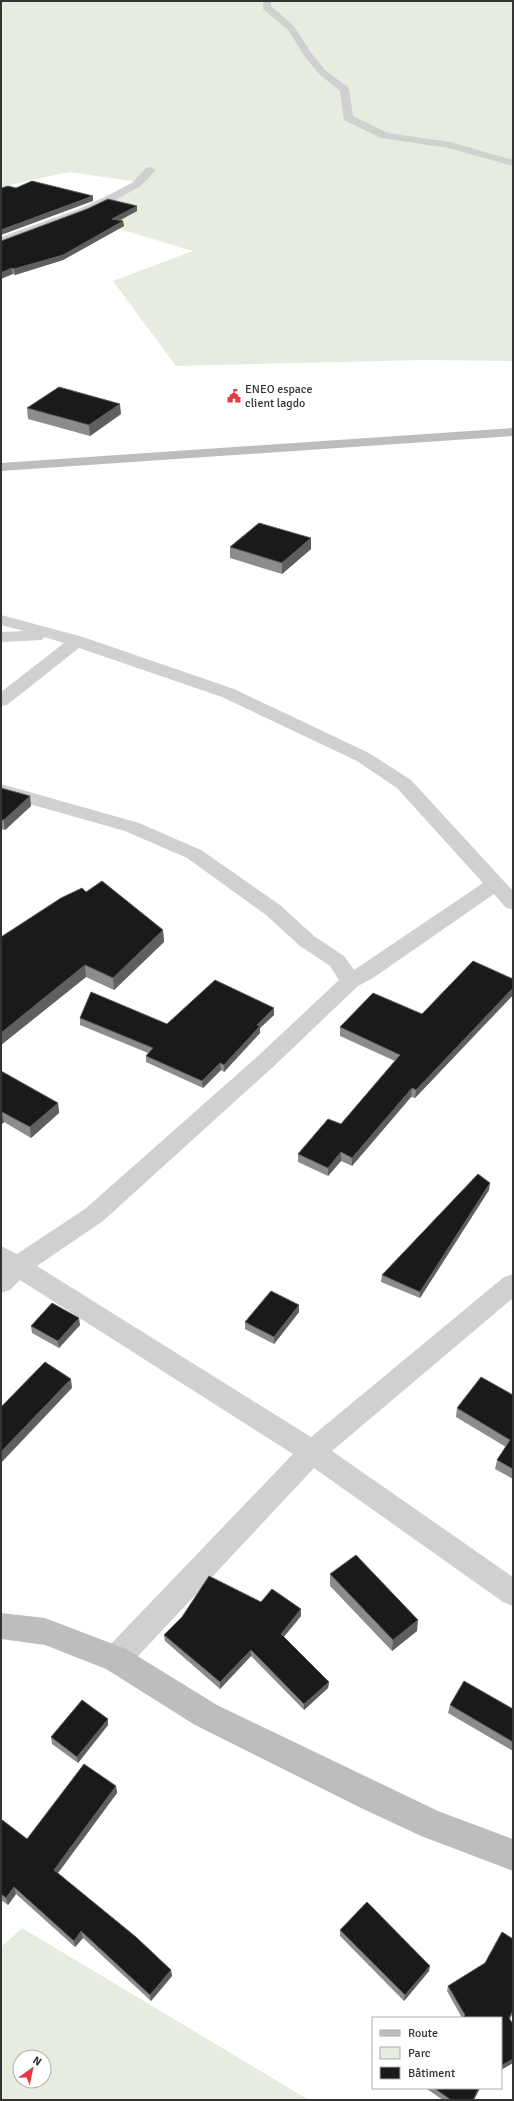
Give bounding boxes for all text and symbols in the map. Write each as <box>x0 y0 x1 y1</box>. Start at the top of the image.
place label: ENEO espace client lagdo <box>245 382 312 411</box>
public building icon: ENEO espace client lagdo <box>226 388 242 404</box>
legend <box>372 2017 502 2089</box>
text: Route <box>408 2026 438 2041</box>
text: Parc <box>408 2046 431 2061</box>
north arrow <box>12 2049 52 2089</box>
text: N <box>30 2053 44 2069</box>
text: Bâtiment <box>408 2066 455 2081</box>

